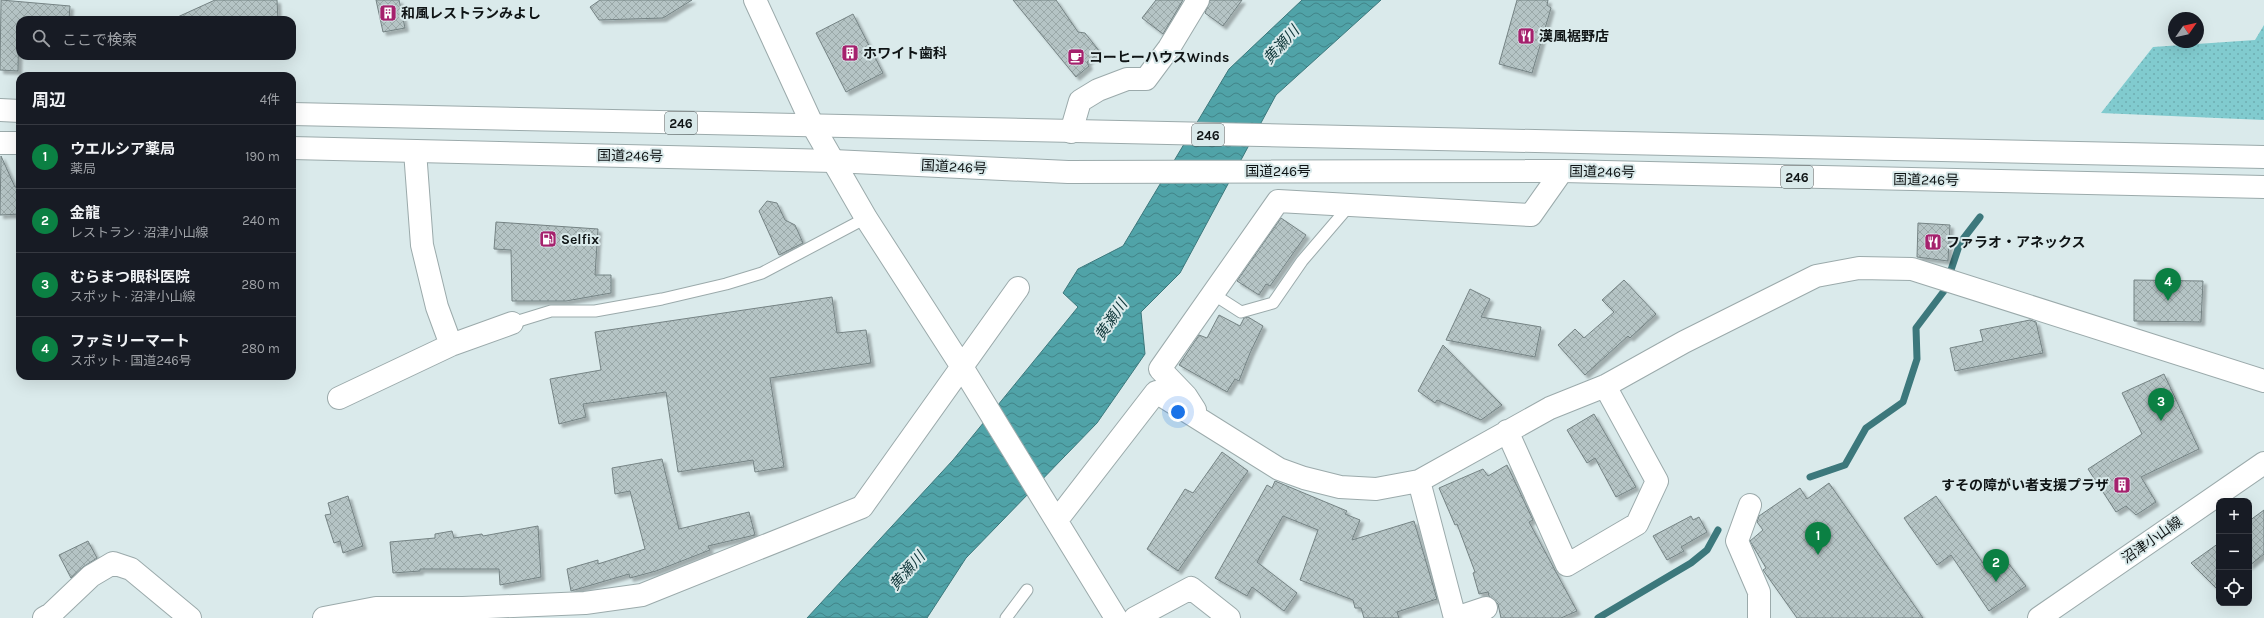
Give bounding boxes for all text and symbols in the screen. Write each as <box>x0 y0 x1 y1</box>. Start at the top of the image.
building icon: 和風レストランみよし <box>378 3 398 23</box>
place label: 和風レストランみよし <box>401 5 541 22</box>
north arrow <box>2168 12 2204 48</box>
search box <box>16 16 296 60</box>
water label: 黄瀬川 <box>1259 21 1304 68</box>
restaurant icon: 漢風裾野店 <box>1516 26 1536 46</box>
icon: search <box>30 27 52 49</box>
place label: 漢風裾野店 <box>1539 28 1609 45</box>
text: ここで検索 <box>62 31 137 49</box>
building icon: ホワイト歯科 <box>840 43 860 63</box>
place label: ホワイト歯科 <box>863 45 947 62</box>
cafe icon: コーヒーハウスWinds <box>1066 47 1086 67</box>
place label: コーヒーハウスWinds <box>1089 49 1229 66</box>
text: 周辺 <box>32 90 66 110</box>
text: 4件 <box>260 92 280 107</box>
road number: 246 <box>665 112 697 134</box>
road number: 246 <box>1192 124 1224 146</box>
text: ウエルシア薬局 <box>70 140 175 158</box>
street label: 国道246号 <box>597 147 663 165</box>
text: 1 <box>43 149 47 164</box>
text: 190 m <box>245 149 280 164</box>
street label: 国道246号 <box>921 157 987 177</box>
text: 薬局 <box>70 161 96 176</box>
street label: 国道246号 <box>1245 163 1311 180</box>
street label: 国道246号 <box>1569 163 1635 181</box>
road number: 246 <box>1781 166 1813 188</box>
street label: 国道246号 <box>1893 171 1959 189</box>
text: 金龍 <box>70 204 100 222</box>
text: 2 <box>41 213 49 228</box>
text: 240 m <box>242 213 280 228</box>
text: レストラン · 沼津小山線 <box>70 225 209 240</box>
fuel station icon: Selfix <box>538 229 558 249</box>
place label: Selfix <box>561 231 599 248</box>
restaurant icon: ファラオ・アネックス <box>1923 232 1943 252</box>
place label: ファラオ・アネックス <box>1946 234 2086 251</box>
text: むらまつ眼科医院 <box>70 268 190 286</box>
pin: 4 <box>2155 268 2181 301</box>
text: 3 <box>41 277 49 292</box>
text: 280 m <box>242 277 280 292</box>
text: スポット · 沼津小山線 <box>70 289 196 304</box>
water label: 黄瀬川 <box>1091 295 1132 344</box>
text: ファミリーマート <box>70 332 190 350</box>
text: 4 <box>41 341 49 356</box>
text: 280 m <box>242 341 280 356</box>
text: スポット · 国道246号 <box>70 353 192 368</box>
pin: 3 <box>2148 388 2174 421</box>
your location <box>1168 402 1188 422</box>
building icon: すその障がい者支援プラザ <box>2112 475 2132 495</box>
place label: すその障がい者支援プラザ <box>1941 477 2109 494</box>
map controls <box>2216 498 2252 606</box>
button: + <box>2216 498 2252 534</box>
street label: 沼津小山線 <box>2118 513 2186 567</box>
pin: 1 <box>1805 522 1831 555</box>
button: − <box>2216 534 2252 570</box>
water label: 黄瀬川 <box>885 547 930 594</box>
pin: 2 <box>1983 549 2009 582</box>
button: locate <box>2216 570 2252 606</box>

